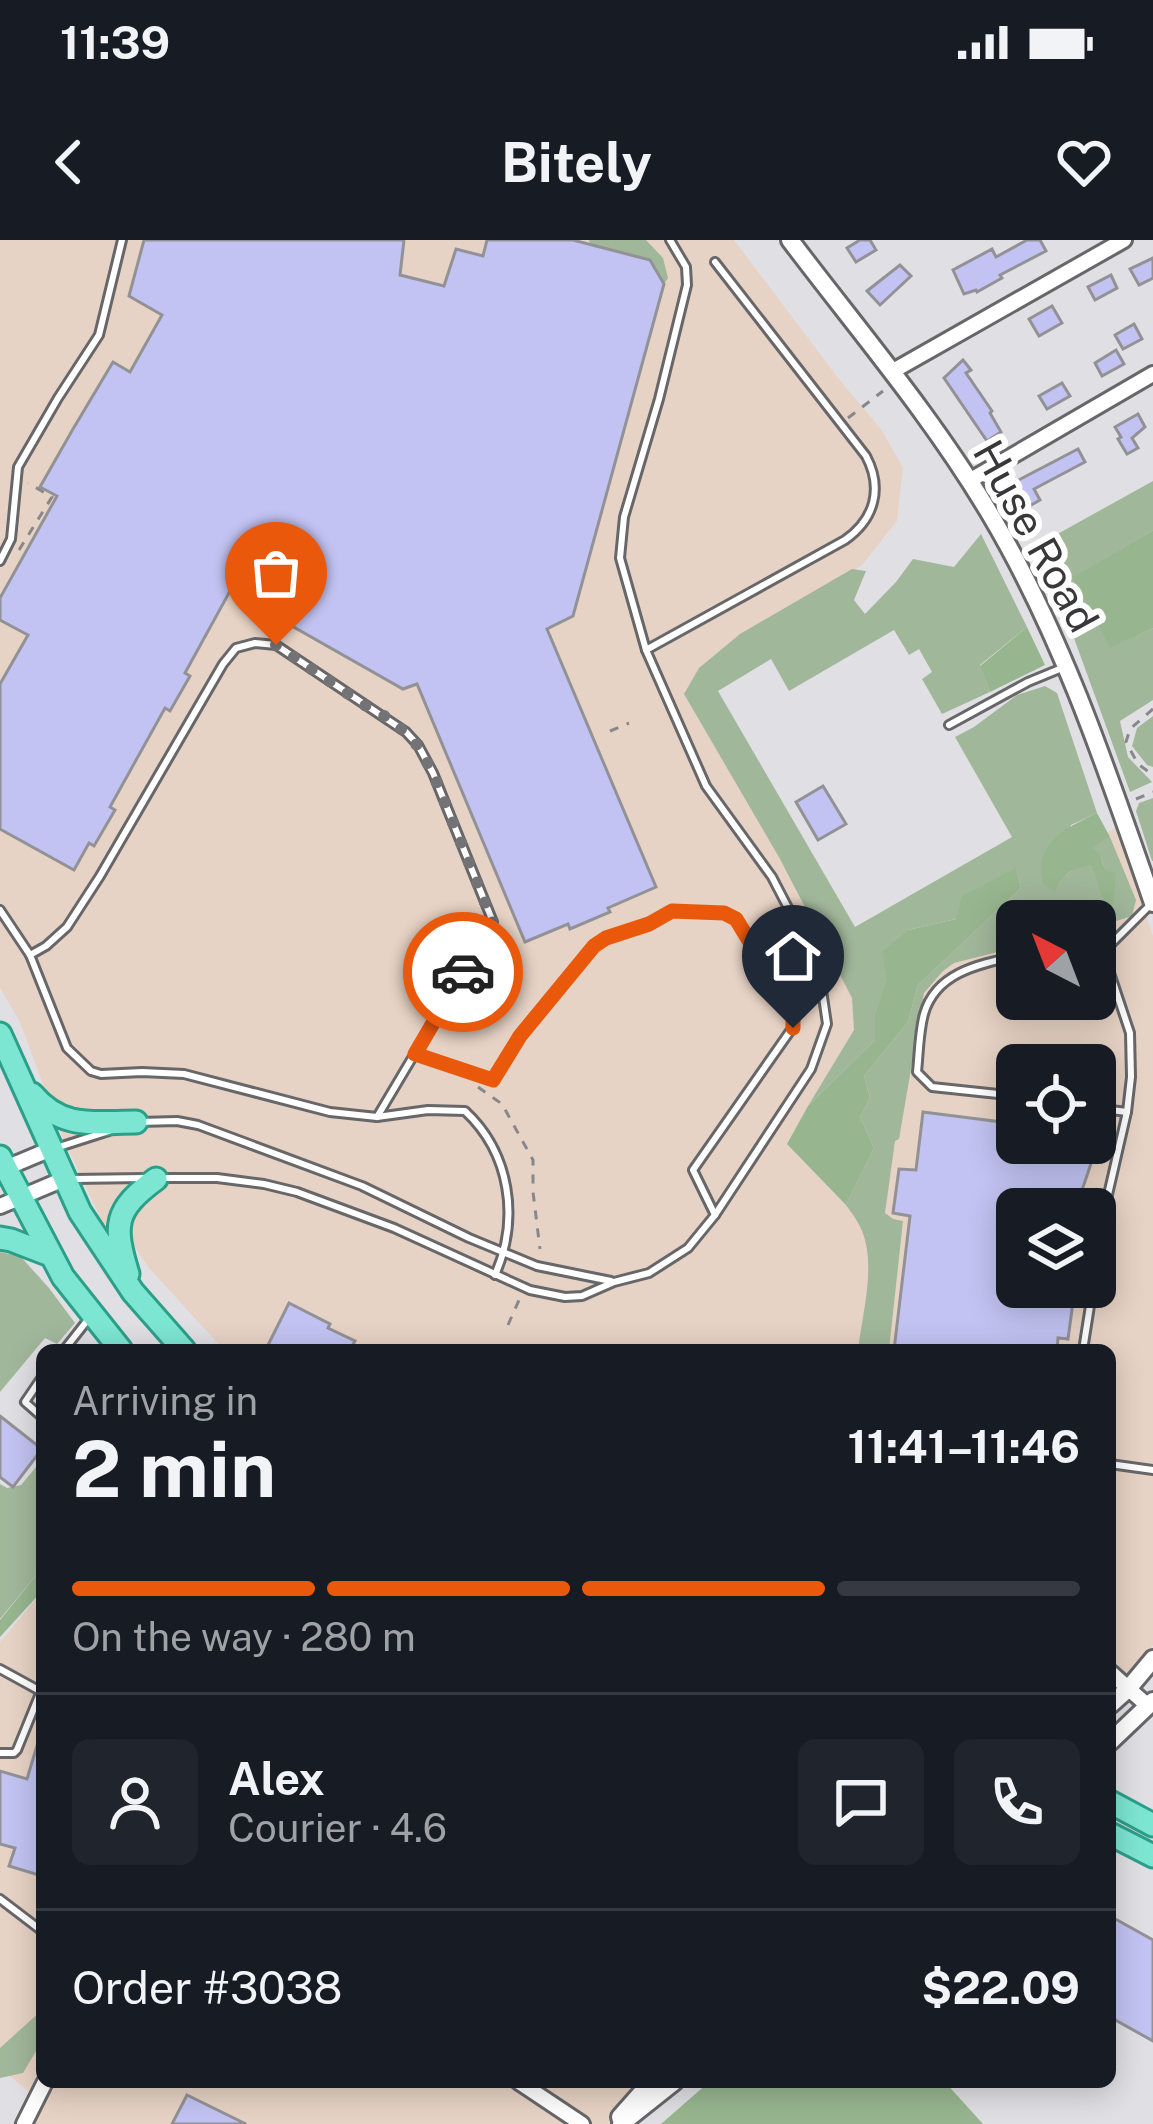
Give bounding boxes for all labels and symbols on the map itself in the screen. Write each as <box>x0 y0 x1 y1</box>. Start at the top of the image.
street label: Huse Road <box>964 432 1109 640</box>
pin <box>225 522 327 645</box>
north arrow <box>996 900 1116 1020</box>
pin <box>742 905 844 1028</box>
courier <box>403 912 523 1032</box>

